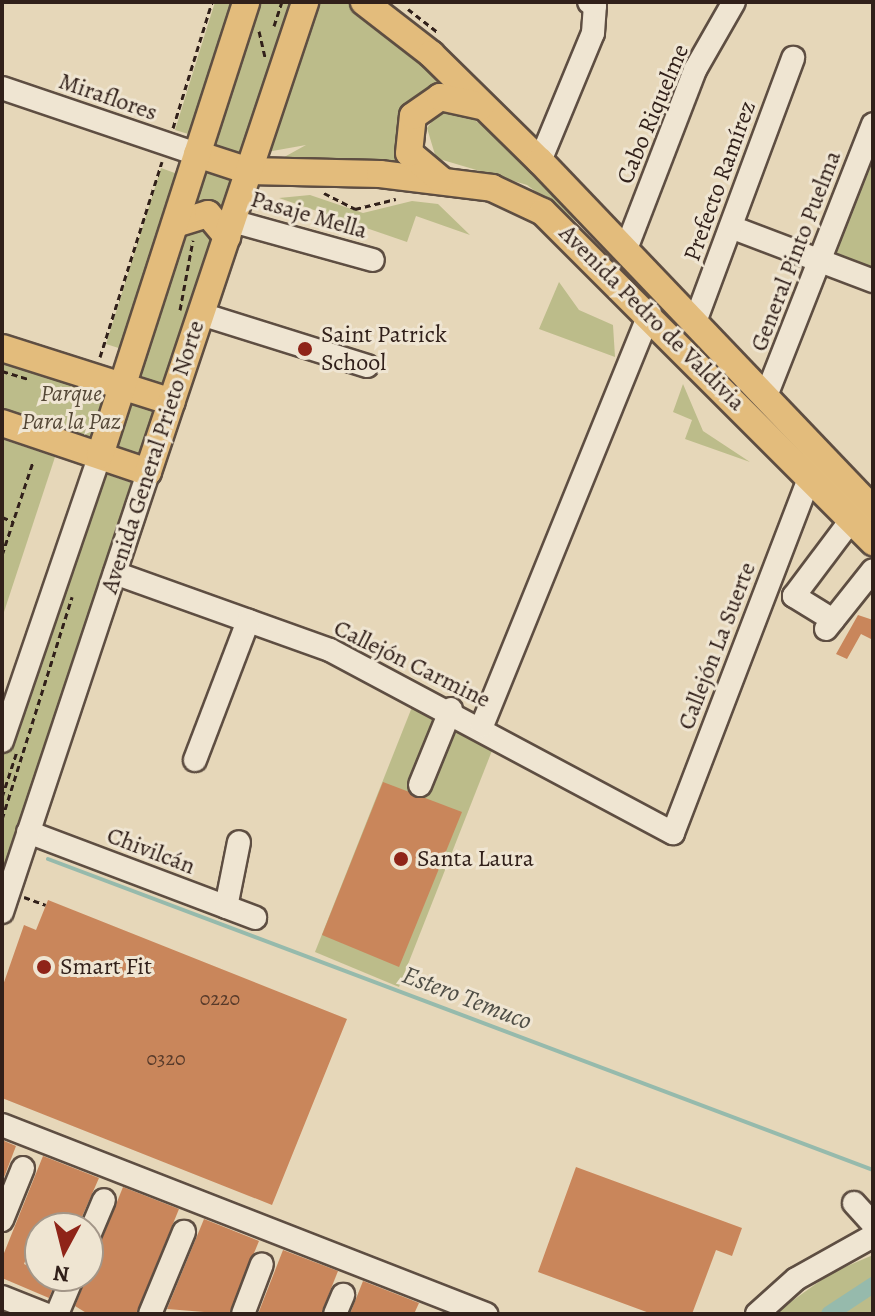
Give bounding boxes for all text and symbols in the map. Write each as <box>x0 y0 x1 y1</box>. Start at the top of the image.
street label: Cabo Riquelme <box>611 40 695 188</box>
street label: Miraflores <box>55 67 161 127</box>
street label: Prefecto Ramírez <box>678 97 762 265</box>
street label: General Pinto Puelma <box>744 147 848 355</box>
street label: Pasaje Mella <box>247 185 371 245</box>
street label: Avenida Pedro de Valdivia <box>553 219 751 417</box>
street label: Avenida General Prieto Norte <box>95 317 211 597</box>
place label: Saint Patrick School <box>321 321 447 377</box>
marker: Saint Patrick School <box>296 340 314 358</box>
park label: Parque Para la Paz <box>21 380 121 436</box>
street label: Callejón La Suerte <box>672 558 762 734</box>
street label: Callejón Carmine <box>329 614 495 714</box>
street label: Chivilcán <box>103 821 199 881</box>
place label: Santa Laura <box>417 845 534 873</box>
marker: Santa Laura <box>392 850 410 868</box>
place label: Smart Fit <box>60 953 152 981</box>
marker: Smart Fit <box>35 958 53 976</box>
water label: Estero Temuco <box>398 959 536 1037</box>
house number: 0220 <box>200 986 240 1010</box>
house number: 0320 <box>146 1046 186 1070</box>
north arrow <box>24 1212 104 1292</box>
text: N <box>52 1258 71 1290</box>

